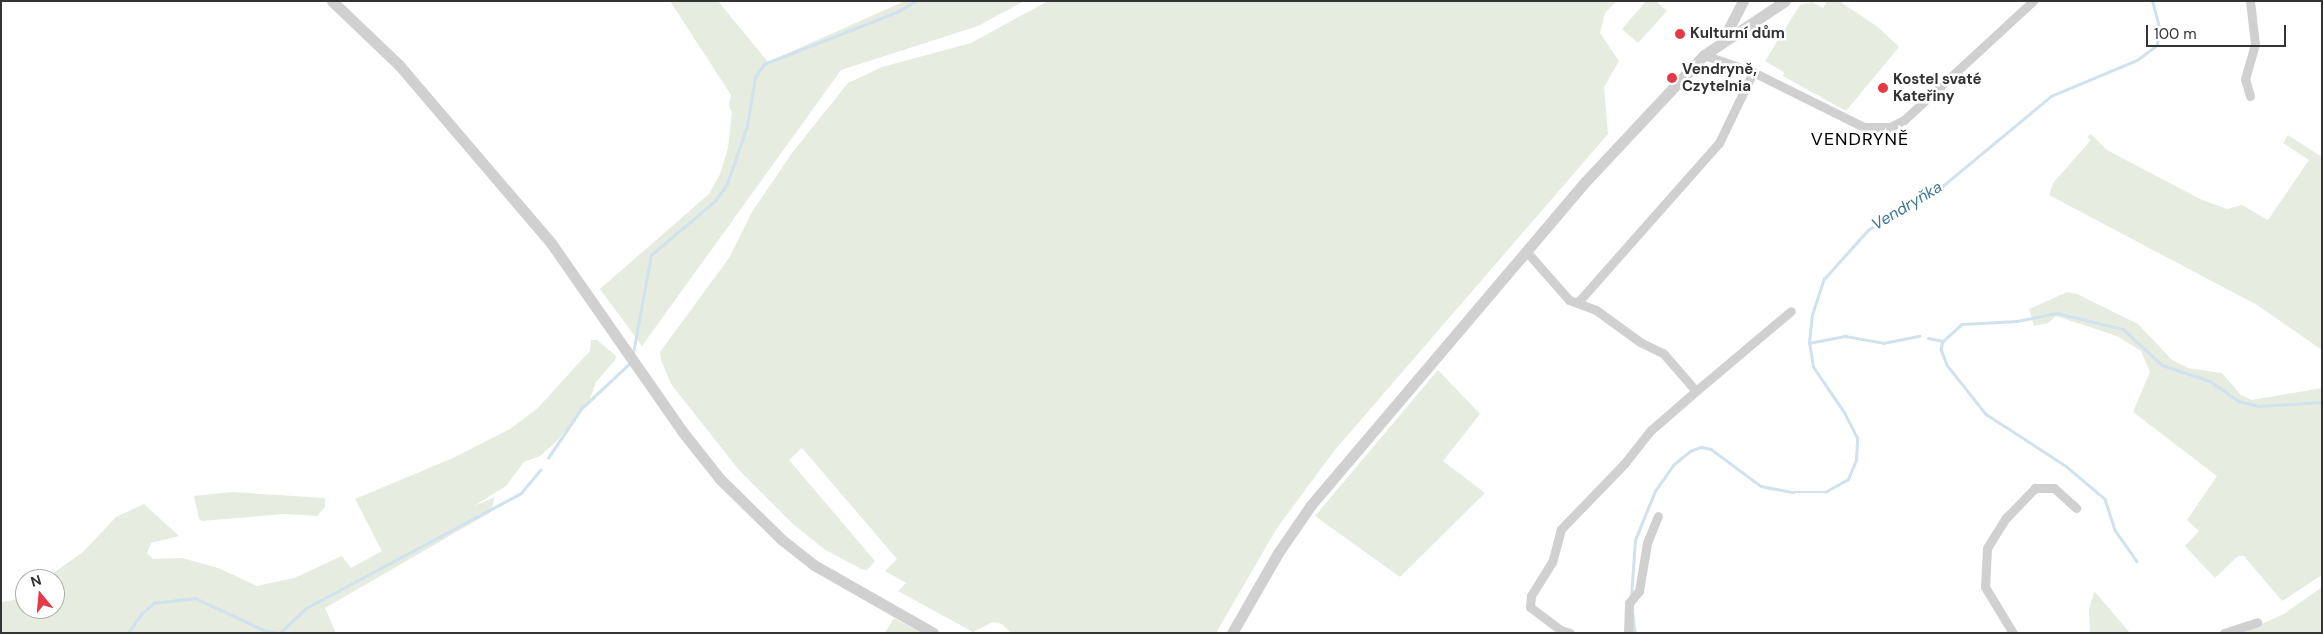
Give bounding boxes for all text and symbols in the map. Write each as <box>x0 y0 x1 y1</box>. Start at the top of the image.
scale bar <box>2148 15 2288 47</box>
text: 100 m <box>2154 24 2197 44</box>
place label: Kulturní dům <box>1690 25 1785 43</box>
marker: Kulturní dům <box>1674 28 1686 40</box>
place label: Vendryně, Czytelnia <box>1682 60 1757 95</box>
place label: Kostel svaté Kateřiny <box>1893 70 1982 105</box>
marker: Vendryně, Czytelnia <box>1666 72 1678 84</box>
marker: Kostel svaté Kateřiny <box>1877 82 1889 94</box>
district label: VENDRYNĚ <box>1810 128 1910 150</box>
water label: Vendryňka <box>1868 177 1946 235</box>
north arrow <box>15 569 65 619</box>
text: N <box>28 571 43 591</box>

